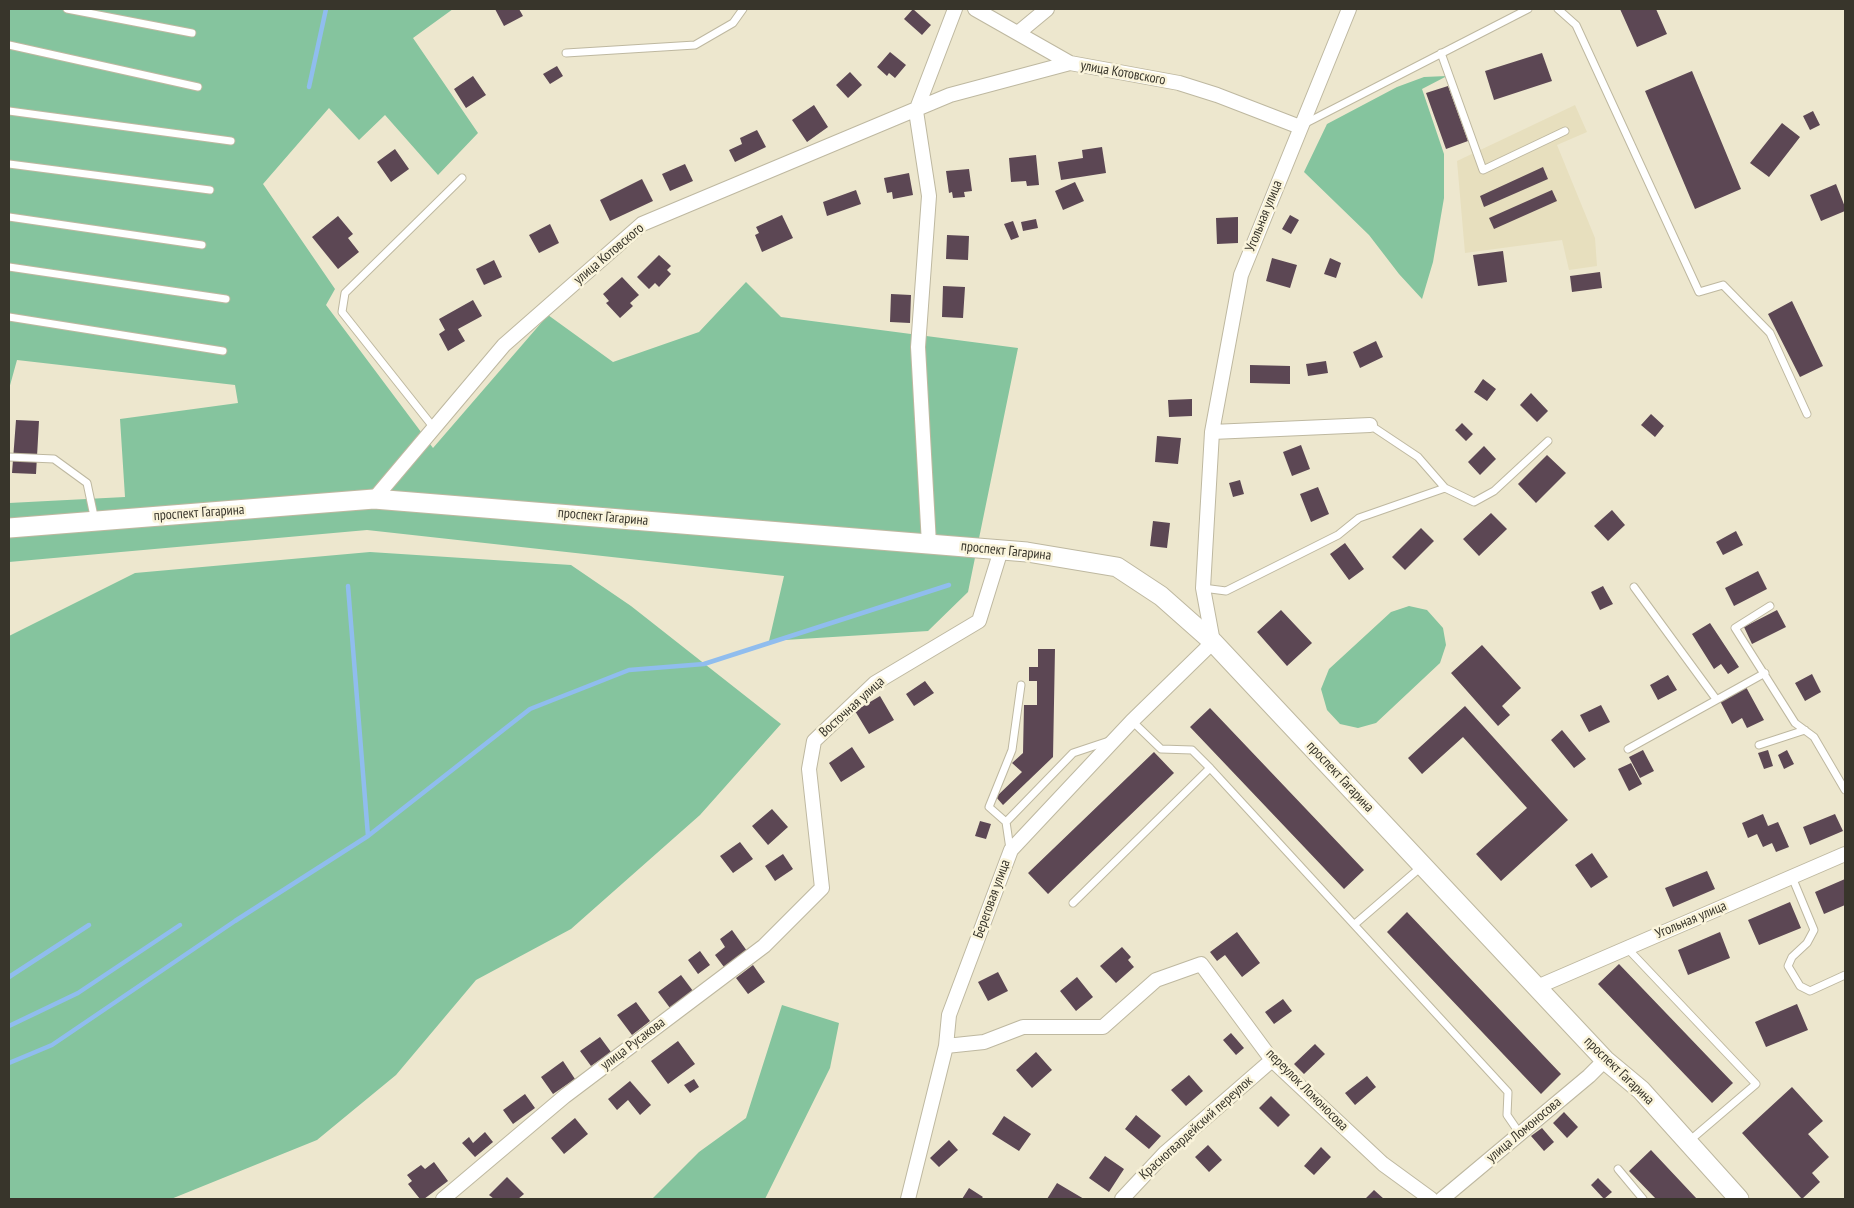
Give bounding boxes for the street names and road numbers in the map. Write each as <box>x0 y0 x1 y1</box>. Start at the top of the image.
street label: улица Котовского <box>1079 57 1167 89</box>
street label: Угольная улица <box>1242 178 1286 254</box>
street label: улица Котовского <box>571 220 647 288</box>
street label: проспект Гагарина <box>153 501 245 525</box>
street label: проспект Гагарина <box>557 505 649 529</box>
street label: проспект Гагарина <box>960 538 1052 564</box>
street label: Восточная улица <box>816 673 888 741</box>
street label: проспект Гагарина <box>1303 738 1377 816</box>
street label: Береговая улица <box>970 857 1014 941</box>
street label: Угольная улица <box>1653 898 1729 942</box>
street label: улица Русакова <box>597 1014 669 1074</box>
street label: проспект Гагарина <box>1581 1033 1657 1109</box>
street label: переулок Ломоносова <box>1262 1045 1352 1135</box>
street label: Красногвардейский переулок <box>1136 1073 1256 1183</box>
street label: улица Ломоносова <box>1483 1094 1565 1166</box>

